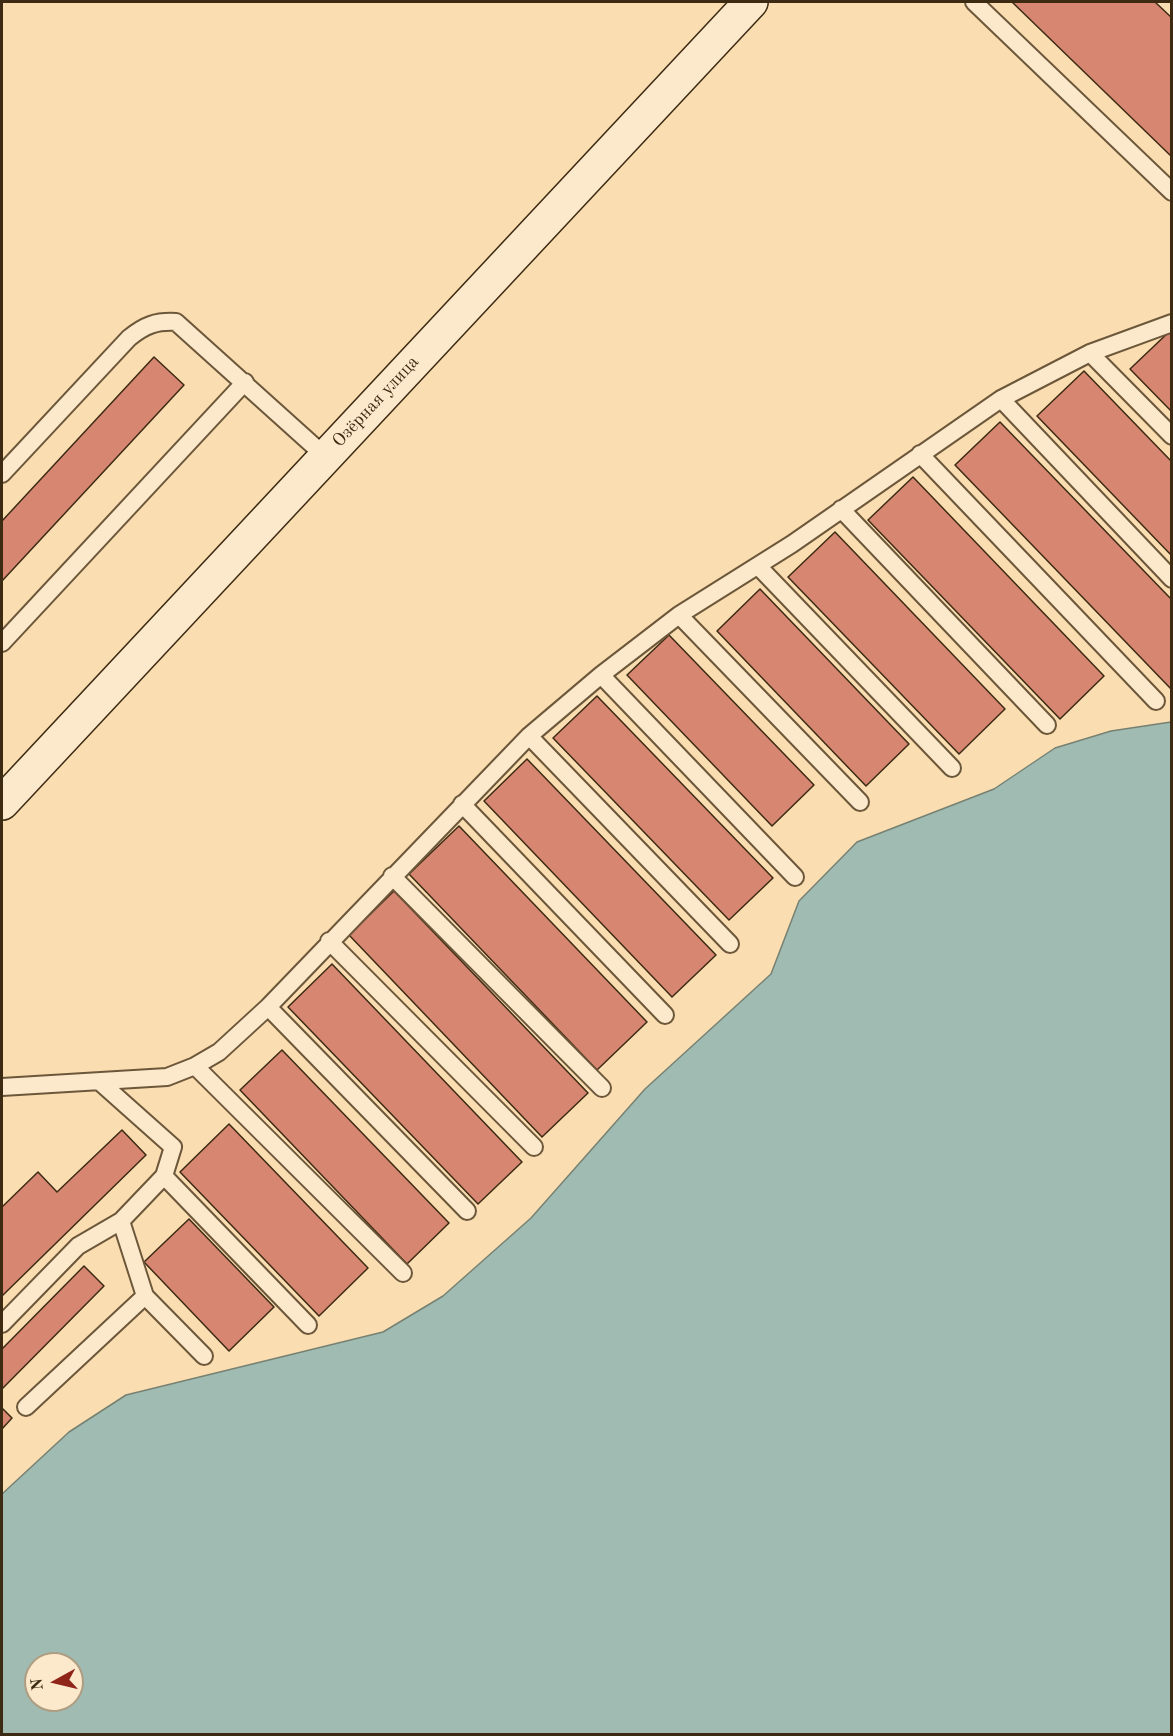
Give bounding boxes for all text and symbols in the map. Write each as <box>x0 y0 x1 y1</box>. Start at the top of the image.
street label: Озёрная улица <box>328 352 424 452</box>
north arrow <box>24 1652 84 1712</box>
text: N <box>29 1677 47 1691</box>

